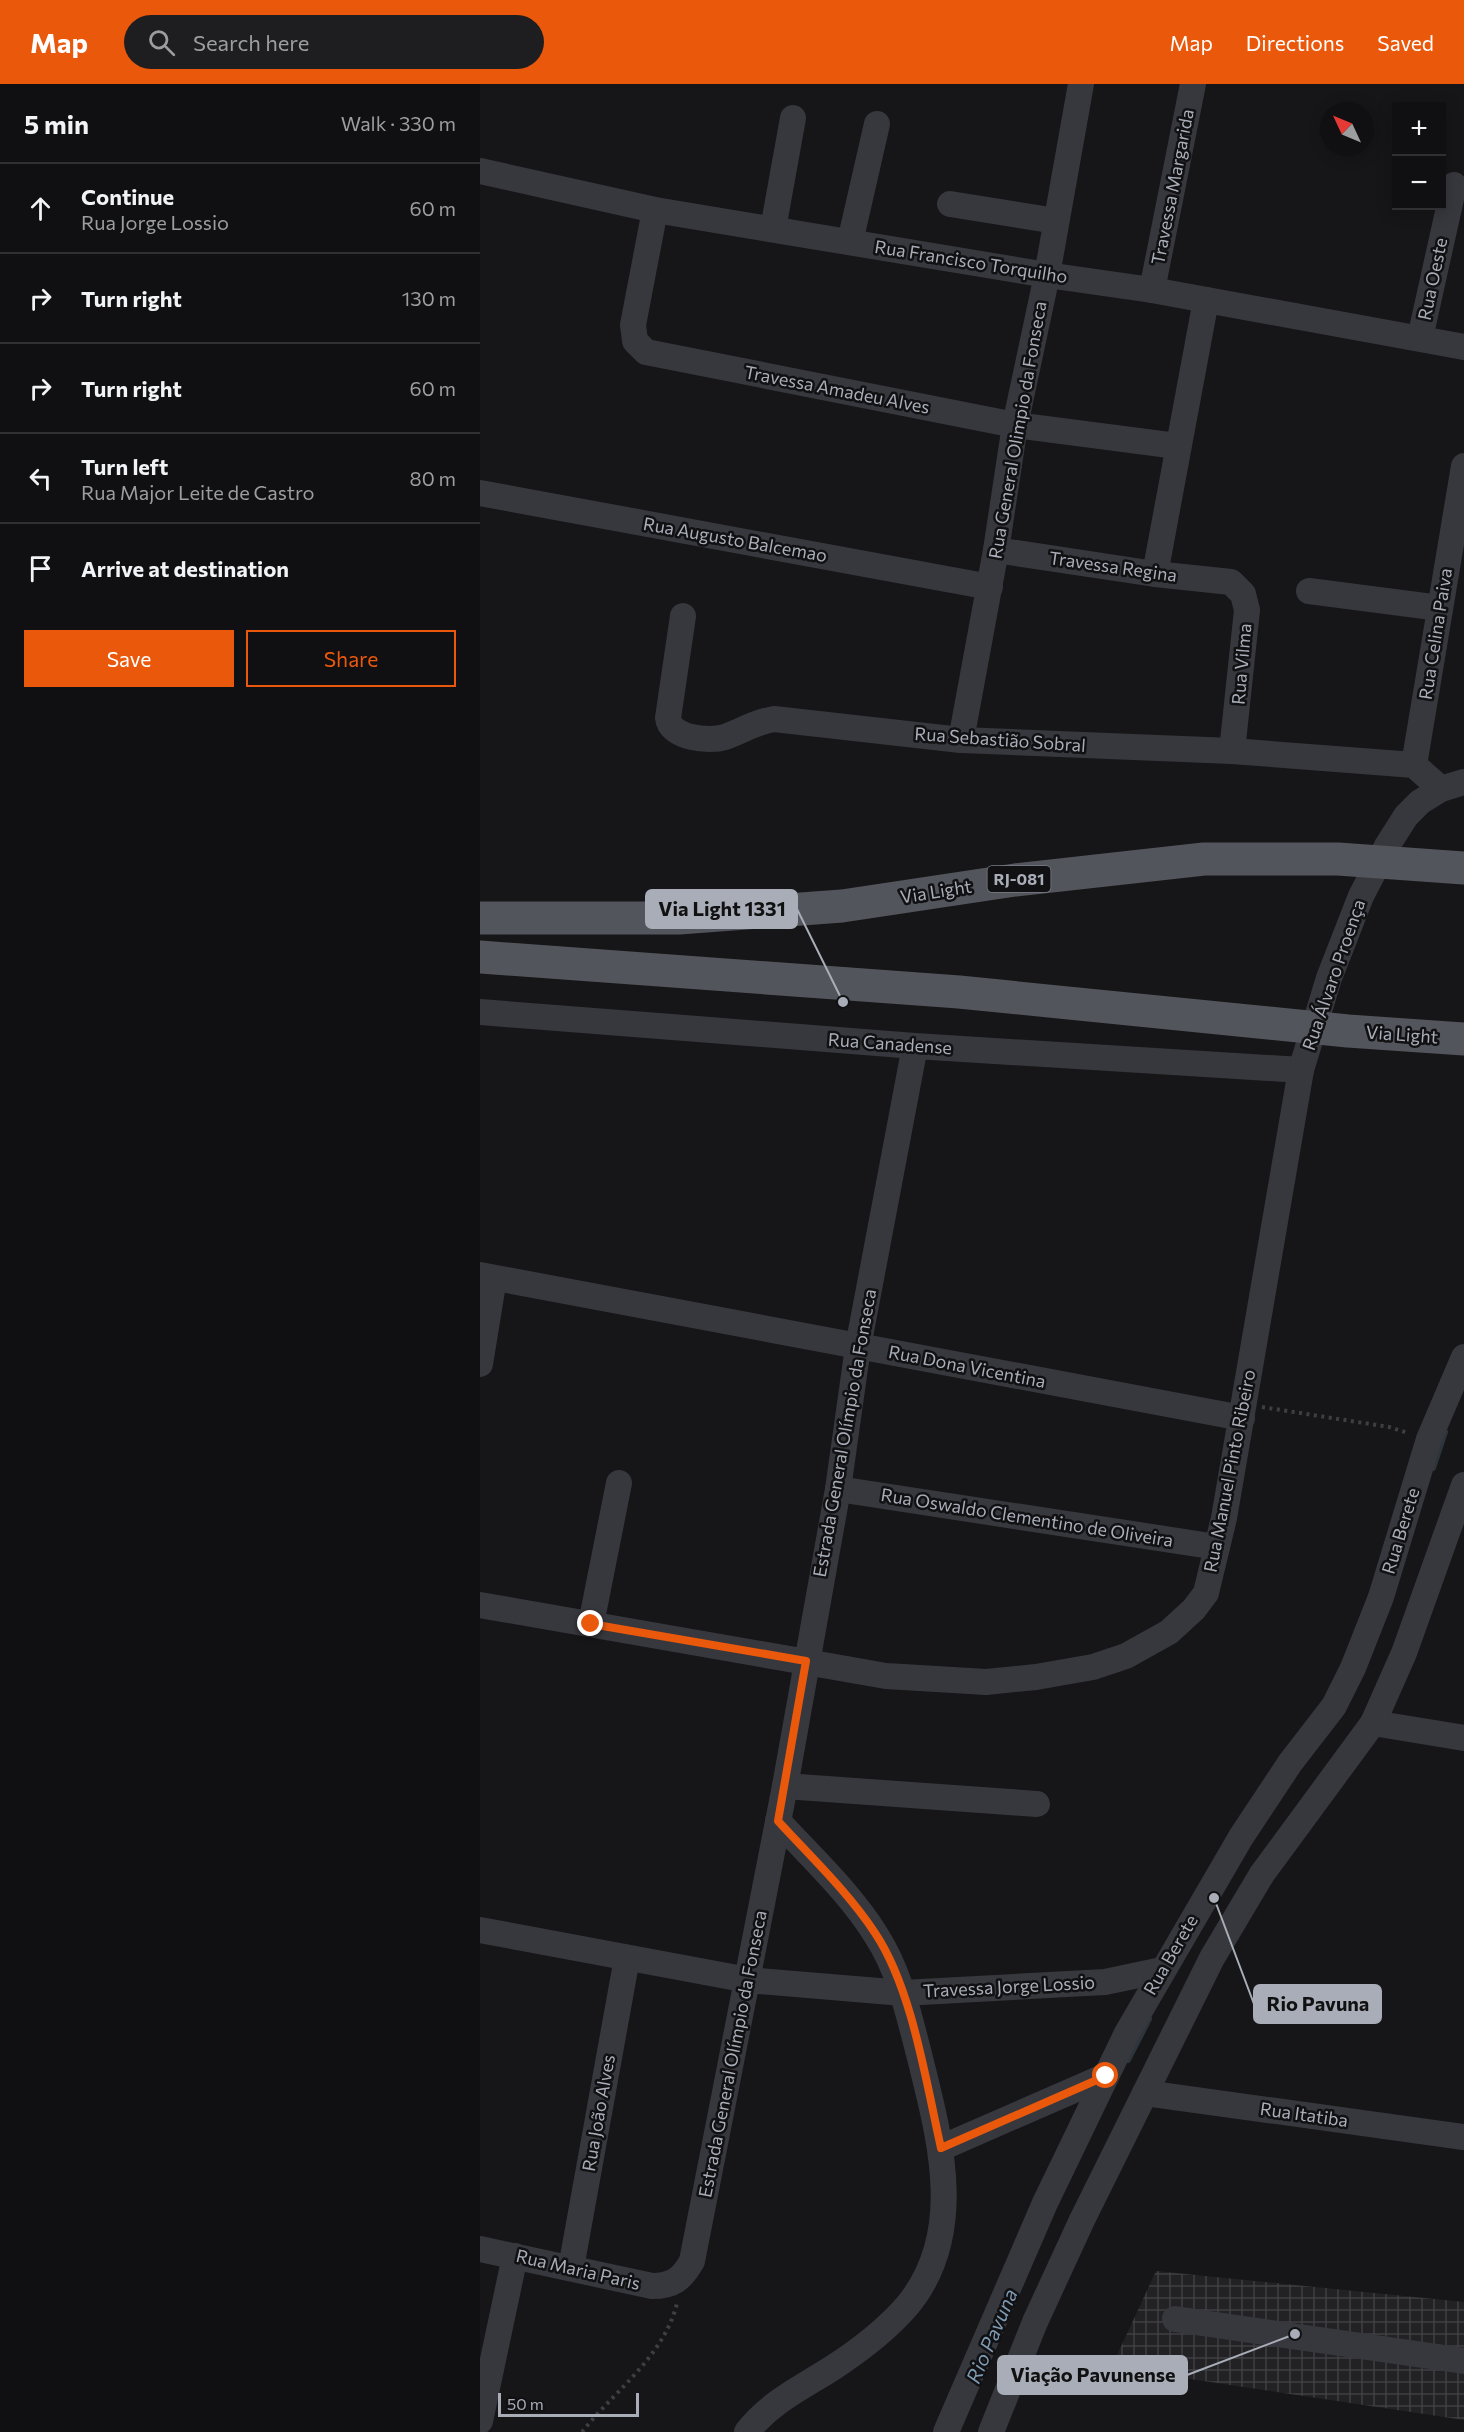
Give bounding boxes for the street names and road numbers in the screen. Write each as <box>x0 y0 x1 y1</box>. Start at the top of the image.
street label: Travessa Margarida <box>1146 107 1198 267</box>
street label: Rua Francisco Torquilho <box>873 235 1069 287</box>
street label: Rua Oeste <box>1413 235 1452 322</box>
street label: Rua General Olimpio da Fonseca <box>984 299 1051 560</box>
street label: Travessa Amadeu Alves <box>743 360 932 418</box>
street label: Rua Augusto Balcemao <box>641 512 829 566</box>
street label: Travessa Regina <box>1048 546 1179 586</box>
street label: Rua Celina Paiva <box>1414 566 1456 701</box>
street label: Rua Vilma <box>1226 622 1256 705</box>
street label: Rua Sebastião Sobral <box>914 722 1086 756</box>
road number: RJ-081 <box>988 866 1050 892</box>
street label: Via Light <box>898 874 973 908</box>
street label: Rua Álvaro Proença <box>1297 896 1369 1053</box>
street label: Via Light <box>1365 1021 1439 1047</box>
street label: Rua Canadense <box>827 1028 953 1058</box>
street label: Estrada General Olímpio da Fonseca <box>808 1287 880 1579</box>
street label: Rua Dona Vicentina <box>887 1340 1048 1392</box>
street label: Rua Manuel Pinto Ribeiro <box>1199 1368 1259 1574</box>
street label: Rua Oswaldo Clementino de Oliveira <box>879 1483 1175 1551</box>
street label: Rua Berete <box>1377 1485 1424 1576</box>
street label: Estrada General Olímpio da Fonseca <box>693 1908 771 2199</box>
street label: Rua Berete <box>1138 1910 1202 1999</box>
street label: Travessa Jorge Lossio <box>922 1971 1096 2001</box>
street label: Rua João Alves <box>577 2053 619 2173</box>
street label: Rua Itatiba <box>1259 2097 1350 2131</box>
street label: Rua Maria Paris <box>514 2244 642 2294</box>

